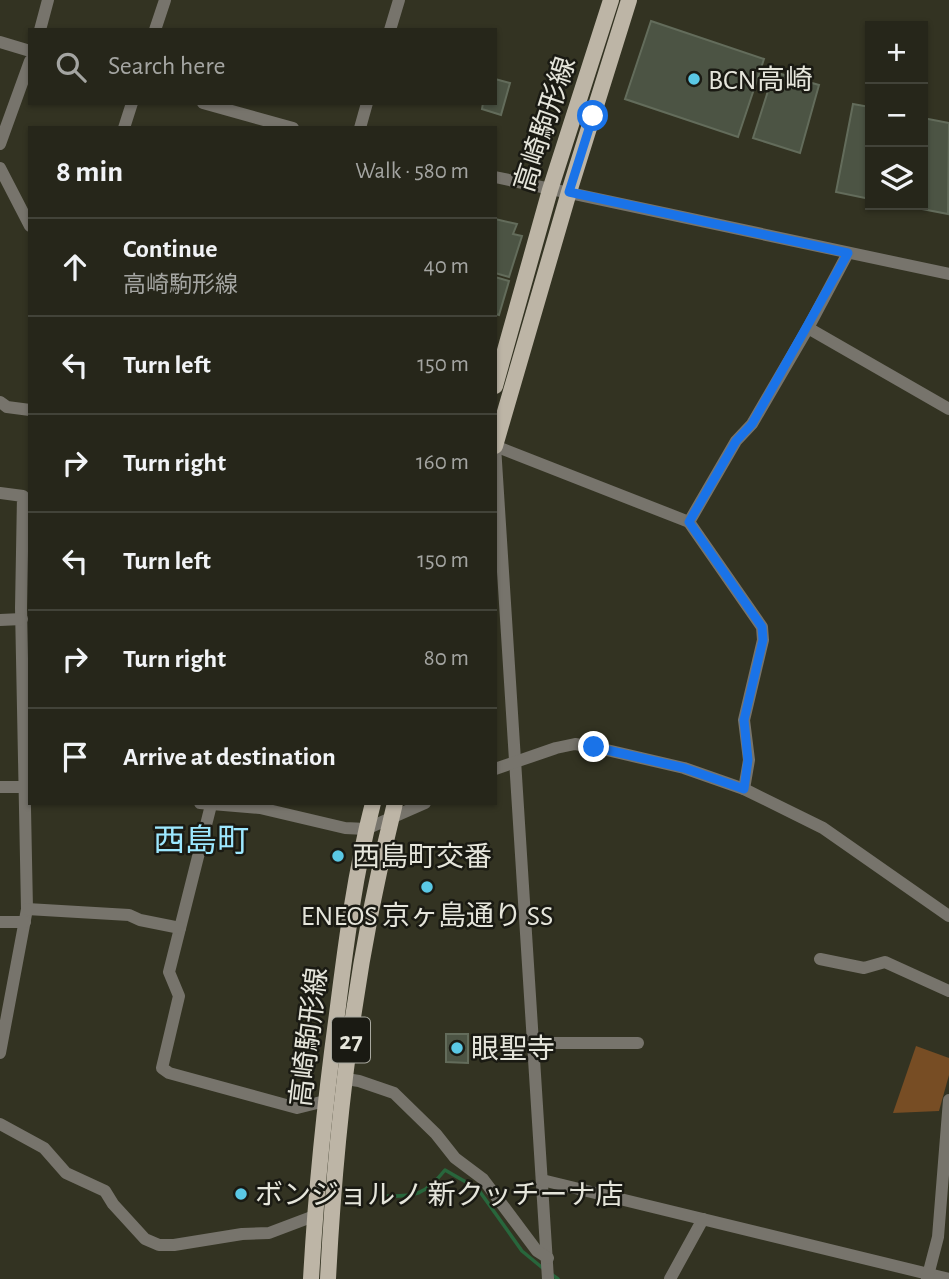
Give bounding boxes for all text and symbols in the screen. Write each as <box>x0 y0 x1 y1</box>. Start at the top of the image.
map controls <box>865 21 928 210</box>
button: + <box>865 21 928 84</box>
search box <box>28 28 497 105</box>
icon: search <box>52 48 90 86</box>
text: Search here <box>108 53 226 79</box>
street label: 高崎駒形線 <box>509 53 581 196</box>
place label: BCN高崎 <box>708 65 813 95</box>
marker: BCN高崎 <box>686 71 702 87</box>
button: − <box>865 84 928 147</box>
route start <box>577 100 608 131</box>
button: layers <box>865 147 928 210</box>
text: 8 min <box>56 157 123 187</box>
text: Walk · 580 m <box>355 160 469 183</box>
text: Continue <box>123 236 218 262</box>
icon: ahead <box>56 248 94 286</box>
text: 40 m <box>424 255 469 278</box>
text: 高崎駒形線 <box>123 274 238 297</box>
icon: left <box>56 346 94 384</box>
text: Turn left <box>123 352 211 378</box>
text: 150 m <box>417 353 469 376</box>
icon: right <box>56 444 94 482</box>
text: Turn right <box>123 450 226 476</box>
text: 160 m <box>416 451 469 474</box>
icon: left <box>56 542 94 580</box>
text: Turn left <box>123 548 211 574</box>
text: 150 m <box>417 549 469 572</box>
icon: right <box>56 640 94 678</box>
text: Turn right <box>123 646 226 672</box>
text: 80 m <box>424 647 469 670</box>
route end <box>578 731 609 762</box>
icon: arrive <box>56 738 94 776</box>
text: Arrive at destination <box>123 744 336 770</box>
district label: 西島町 <box>153 824 249 857</box>
place label: 西島町交番 <box>352 842 492 872</box>
marker: 西島町交番 <box>330 848 346 864</box>
marker: ENEOS 京ヶ島通り SS <box>419 879 435 895</box>
place label: ENEOS 京ヶ島通り SS <box>301 901 553 931</box>
street label: 高崎駒形線 <box>286 966 332 1108</box>
road number: 27 <box>332 1018 370 1063</box>
place label: 眼聖寺 <box>471 1034 555 1064</box>
marker: 眼聖寺 <box>449 1040 465 1056</box>
place label: ボンジョルノ 新クッチーナ店 <box>255 1180 624 1210</box>
marker: ボンジョルノ 新クッチーナ店 <box>233 1186 249 1202</box>

